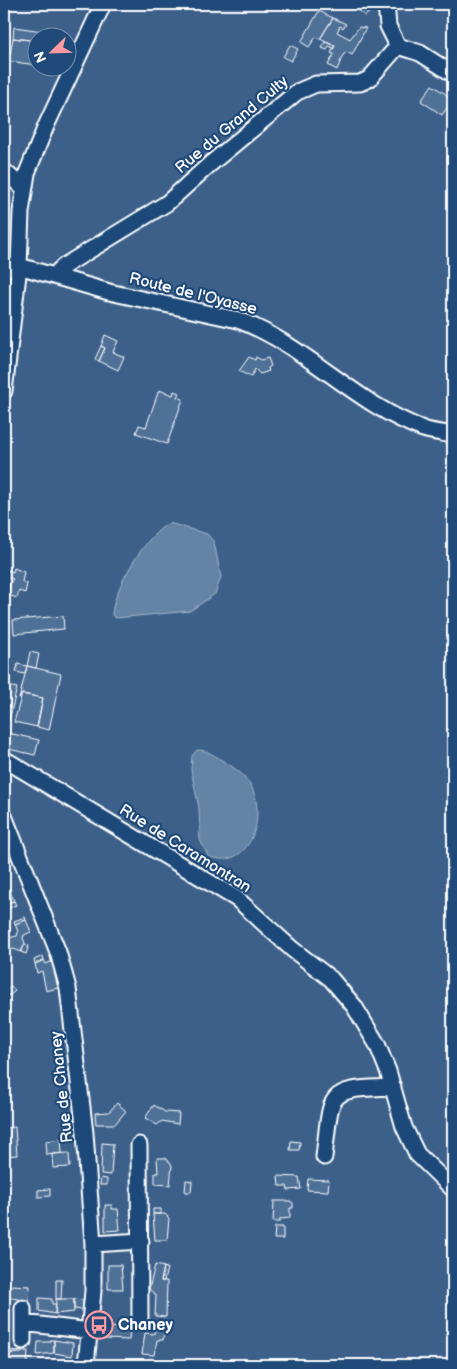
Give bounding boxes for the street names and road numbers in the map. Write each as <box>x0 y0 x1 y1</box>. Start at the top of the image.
street label: Rue du Grand Culty <box>172 72 293 178</box>
street label: Route de l'Oyasse <box>127 269 259 319</box>
street label: Rue de Caramontran <box>116 801 254 897</box>
street label: Rue de Chaney <box>47 1030 77 1144</box>

